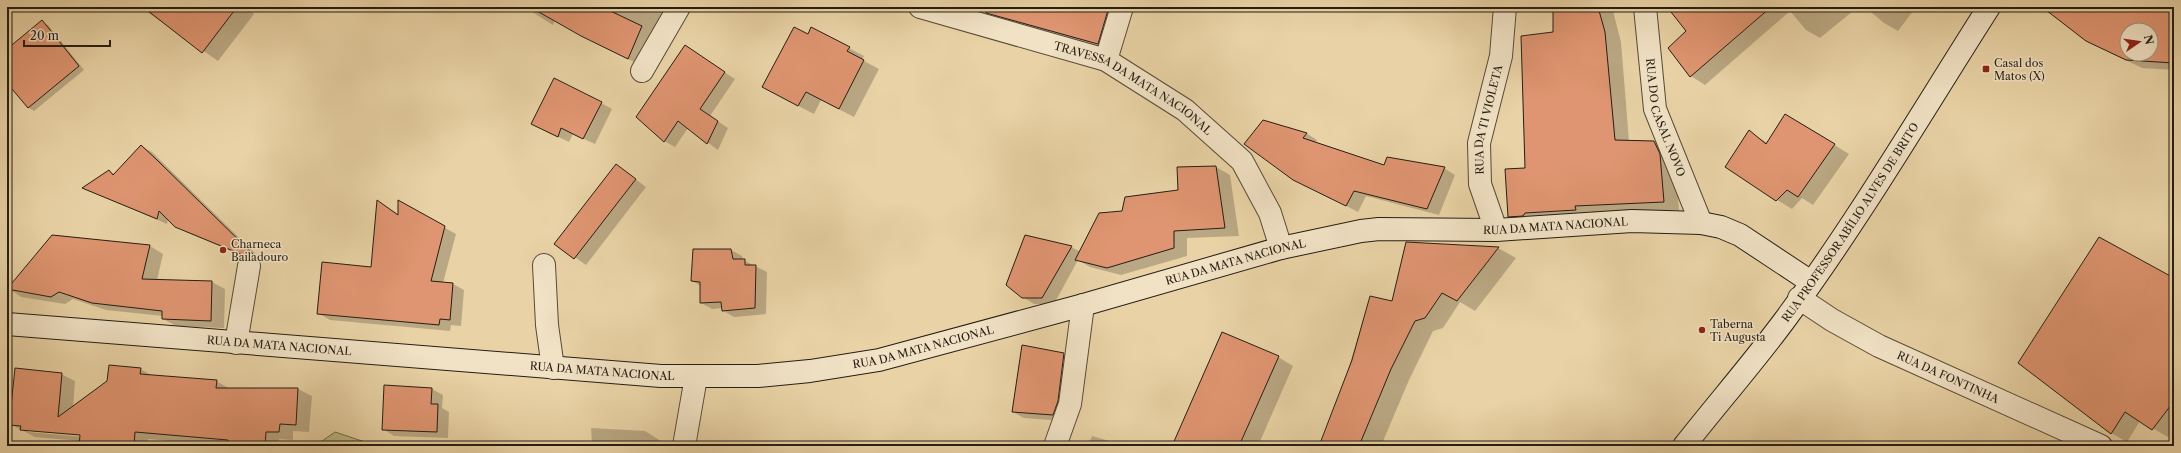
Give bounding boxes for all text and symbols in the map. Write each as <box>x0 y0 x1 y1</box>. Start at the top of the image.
scale bar <box>24 22 110 48</box>
north arrow <box>2119 22 2159 62</box>
text: 20 m <box>30 28 59 43</box>
text: N <box>2141 34 2157 46</box>
street label: TRAVESSA DA MATA NACIONAL <box>1052 38 1215 138</box>
place label: Casal dos Matos (X) <box>1994 56 2045 83</box>
street label: RUA DO CASAL NOVO <box>1643 57 1688 179</box>
street label: RUA DA TI VIOLETA <box>1472 63 1506 175</box>
marker: Casal dos Matos (X) <box>1981 64 1991 74</box>
street label: RUA PROFESSOR ABÍLIO ALVES DE BRITO <box>1779 120 1922 325</box>
street label: RUA DA MATA NACIONAL <box>1483 214 1629 237</box>
street label: RUA DA MATA NACIONAL <box>1164 236 1308 288</box>
place label: Charneca Bailadouro <box>231 237 289 264</box>
marker: Charneca Bailadouro <box>218 245 228 255</box>
place label: Taberna Ti Augusta <box>1710 317 1766 344</box>
street label: RUA DA MATA NACIONAL <box>851 322 996 371</box>
marker: Taberna Ti Augusta <box>1697 325 1707 335</box>
street label: RUA DA MATA NACIONAL <box>206 333 353 358</box>
street label: RUA DA FONTINHA <box>1895 348 2002 406</box>
street label: RUA DA MATA NACIONAL <box>529 359 675 383</box>

